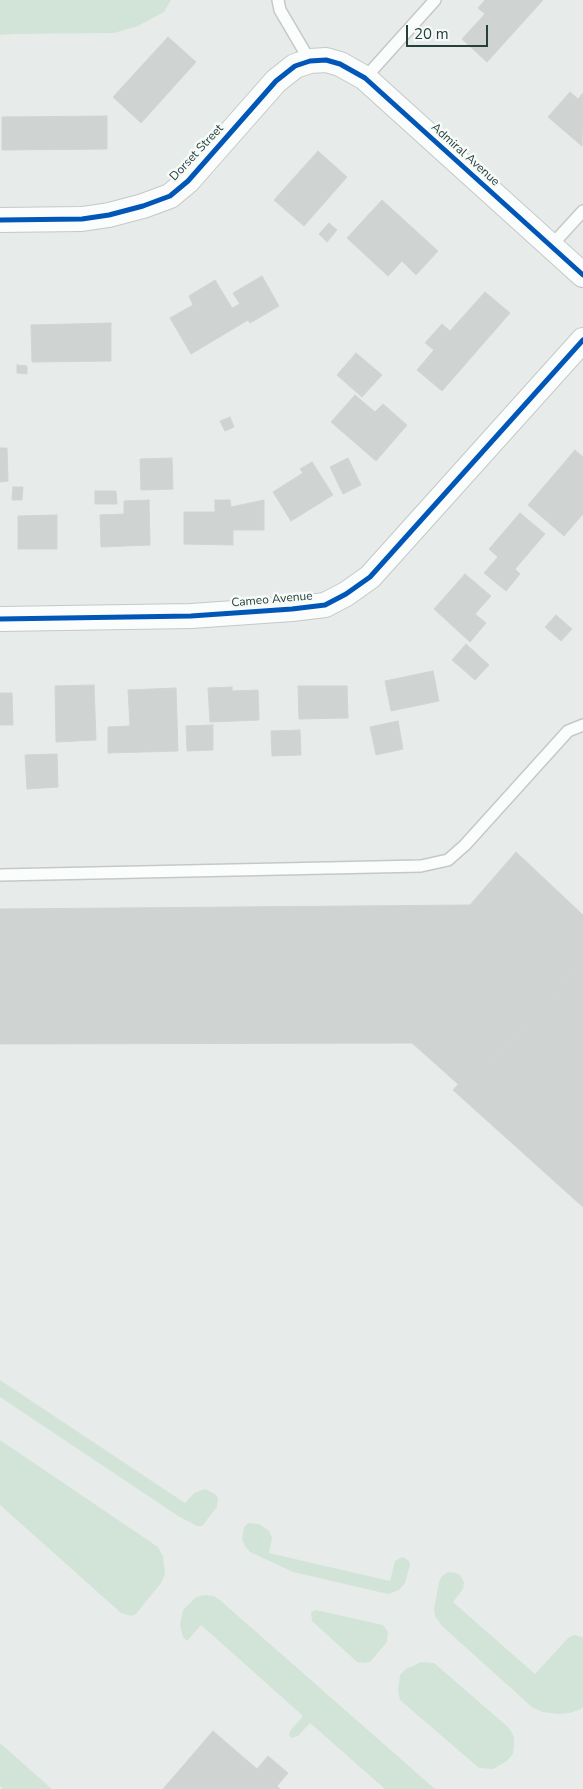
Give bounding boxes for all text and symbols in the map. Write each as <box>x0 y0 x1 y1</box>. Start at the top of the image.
scale bar <box>408 15 490 47</box>
text: 20 m <box>414 24 449 44</box>
street label: Admiral Avenue <box>428 121 502 189</box>
street label: Dorset Street <box>167 122 227 184</box>
street label: Cameo Avenue <box>231 589 313 611</box>

